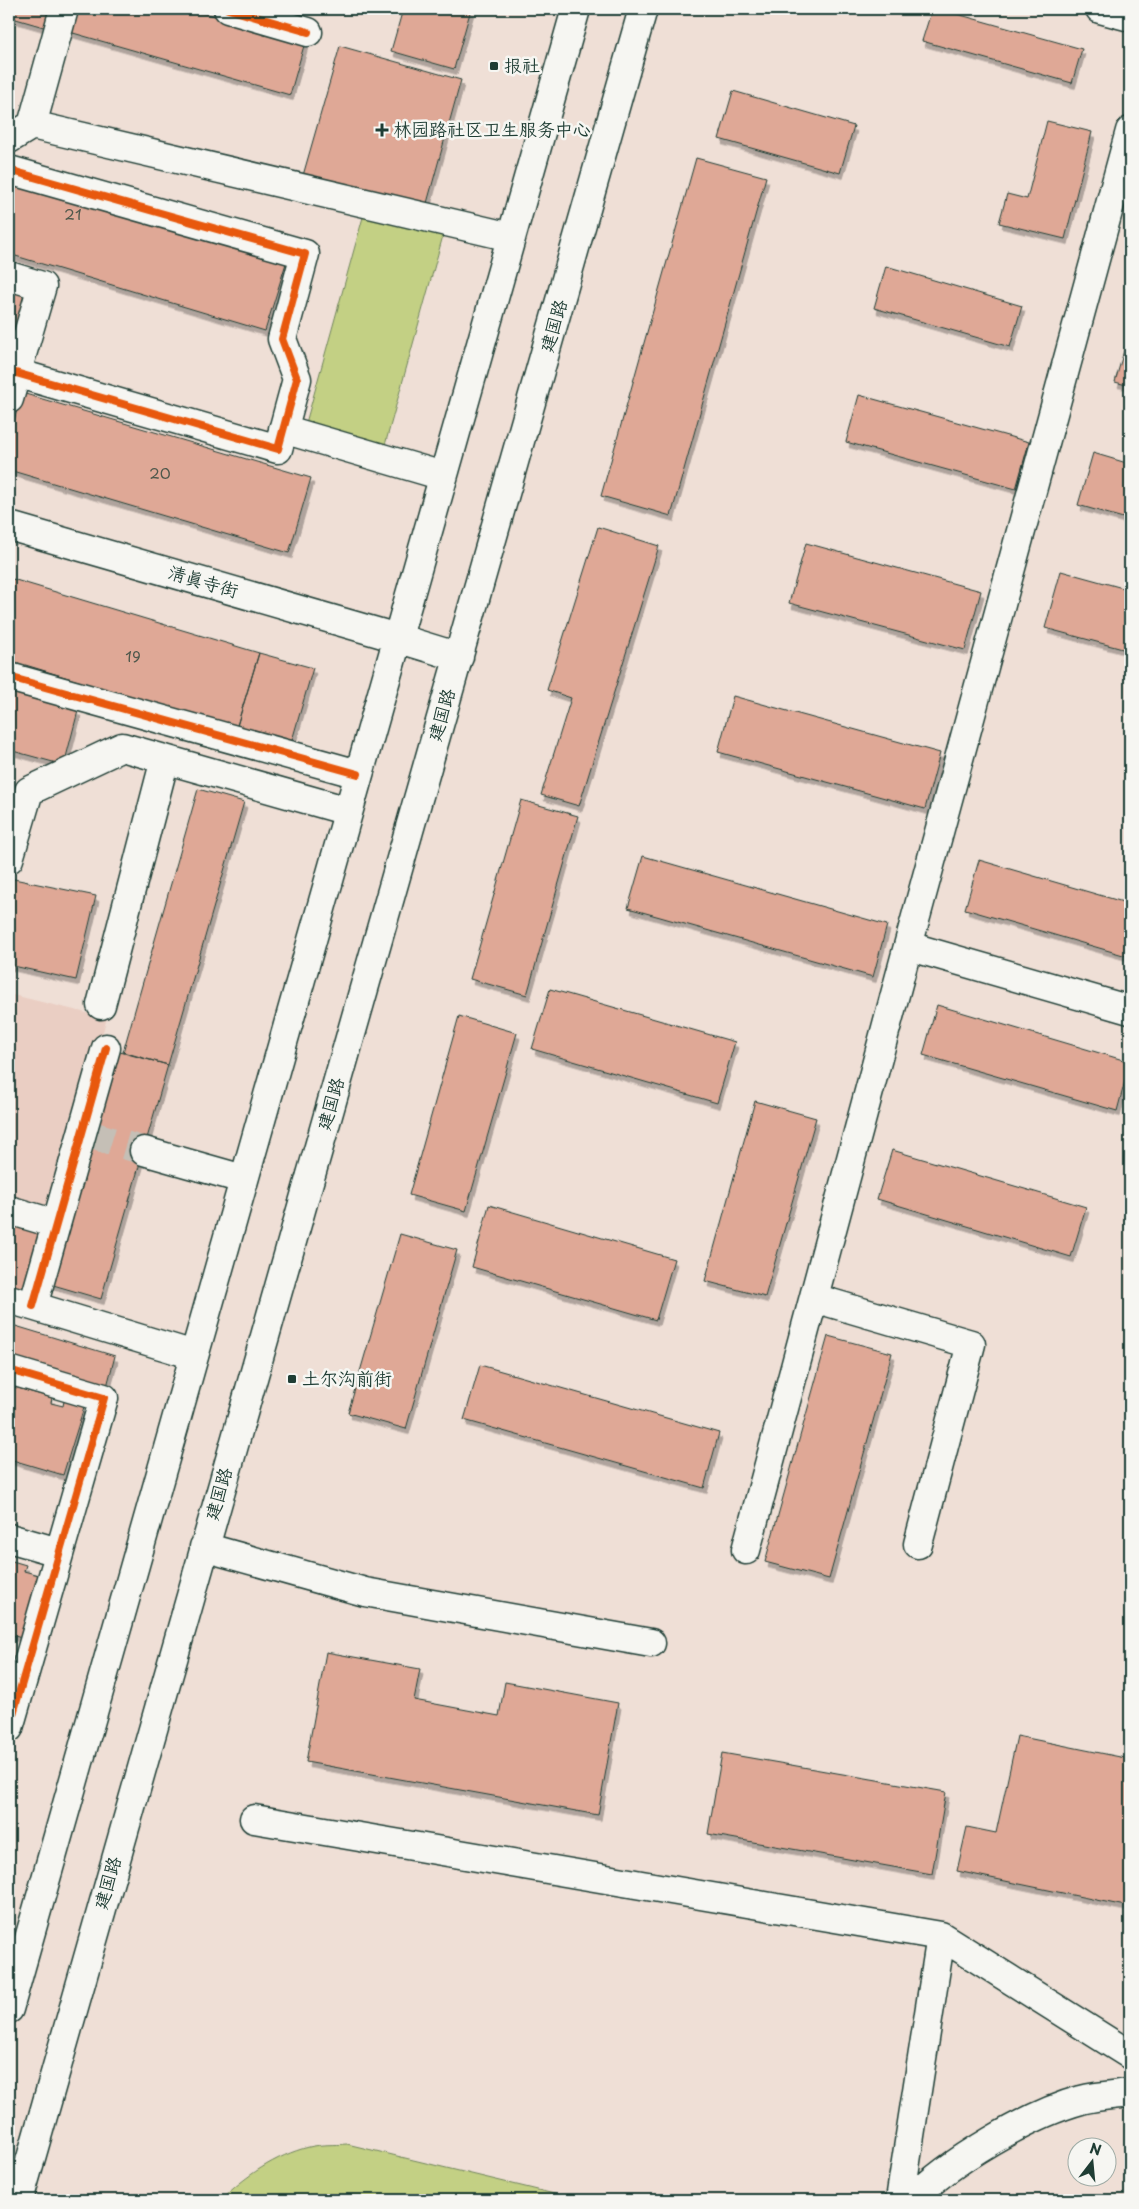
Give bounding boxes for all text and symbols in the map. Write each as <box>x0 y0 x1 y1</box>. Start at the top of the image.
place label: 报社 <box>504 51 540 78</box>
marker: 报社 <box>488 60 500 72</box>
place label: 林园路社区卫生服务中心 <box>393 115 591 142</box>
marker: 林园路社区卫生服务中心 <box>375 123 389 137</box>
house number: 21 <box>64 202 82 225</box>
street label: 建国路 <box>532 296 573 355</box>
house number: 20 <box>149 461 171 484</box>
street label: 清真寺街 <box>165 558 242 603</box>
house number: 19 <box>125 644 141 667</box>
street label: 建国路 <box>420 685 461 744</box>
street label: 建国路 <box>309 1074 350 1133</box>
place label: 土尔沟前街 <box>302 1364 392 1391</box>
marker: 土尔沟前街 <box>286 1373 298 1385</box>
street label: 建国路 <box>197 1464 238 1523</box>
street label: 建国路 <box>86 1853 127 1912</box>
north arrow <box>1066 2136 1116 2186</box>
text: N <box>1087 2137 1104 2161</box>

